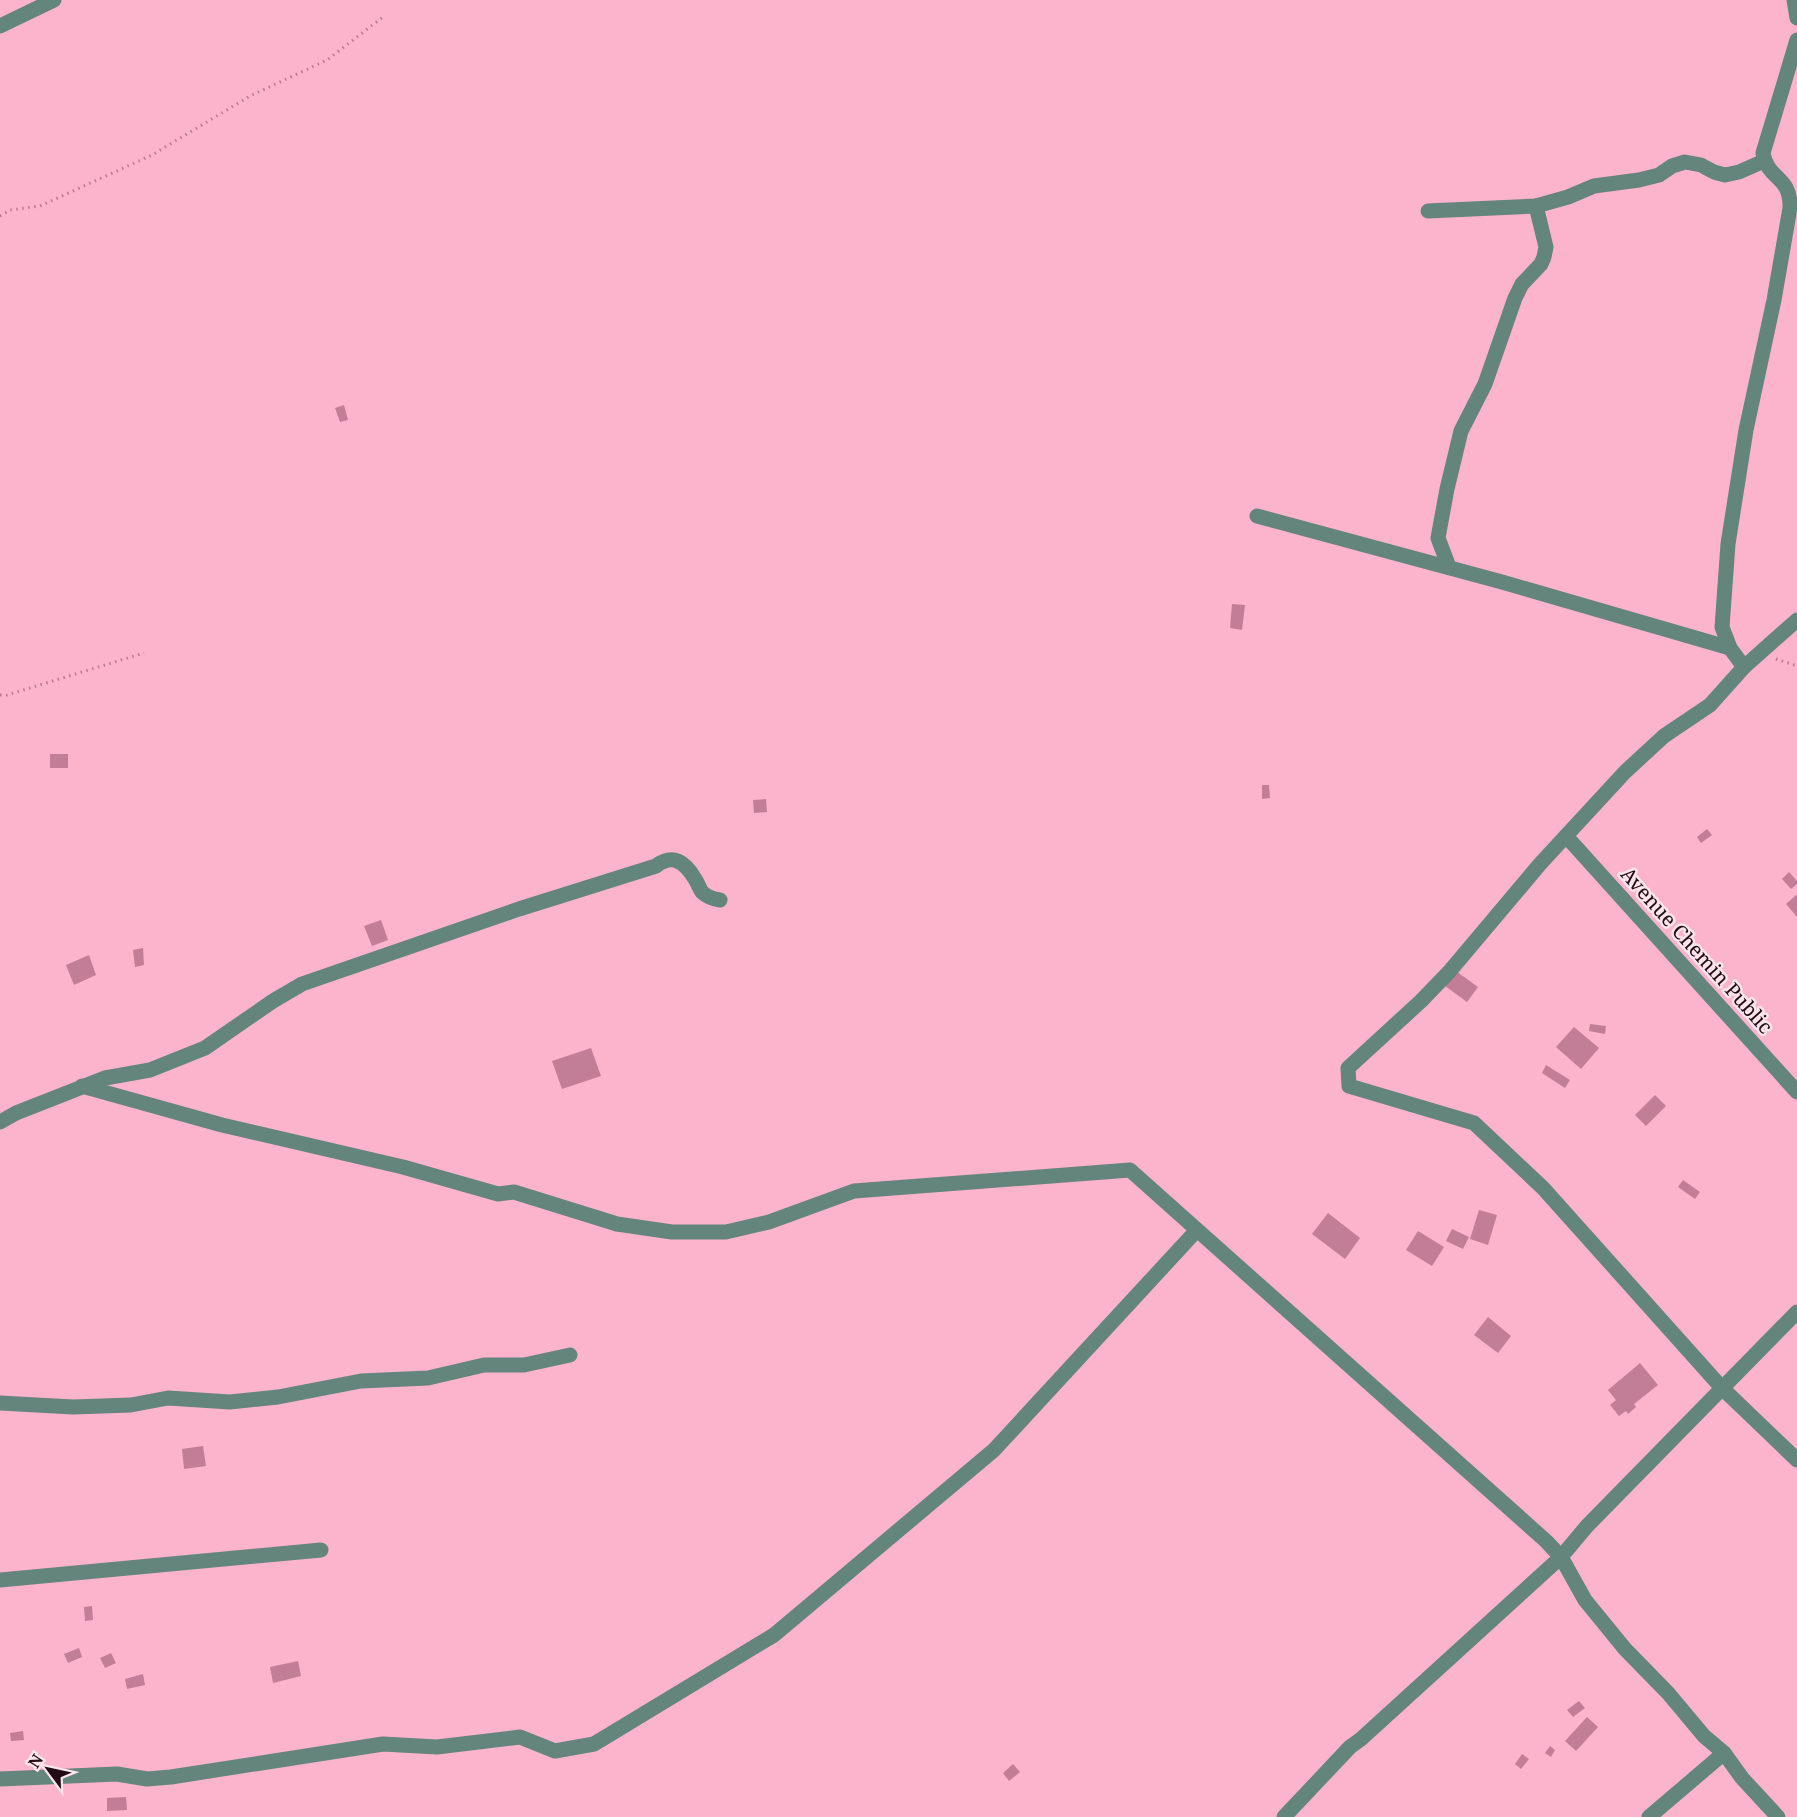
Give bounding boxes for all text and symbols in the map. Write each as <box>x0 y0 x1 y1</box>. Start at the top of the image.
street label: Avenue Chemin Public <box>1615 861 1779 1039</box>
north arrow <box>18 1739 78 1799</box>
text: N <box>23 1749 48 1772</box>

